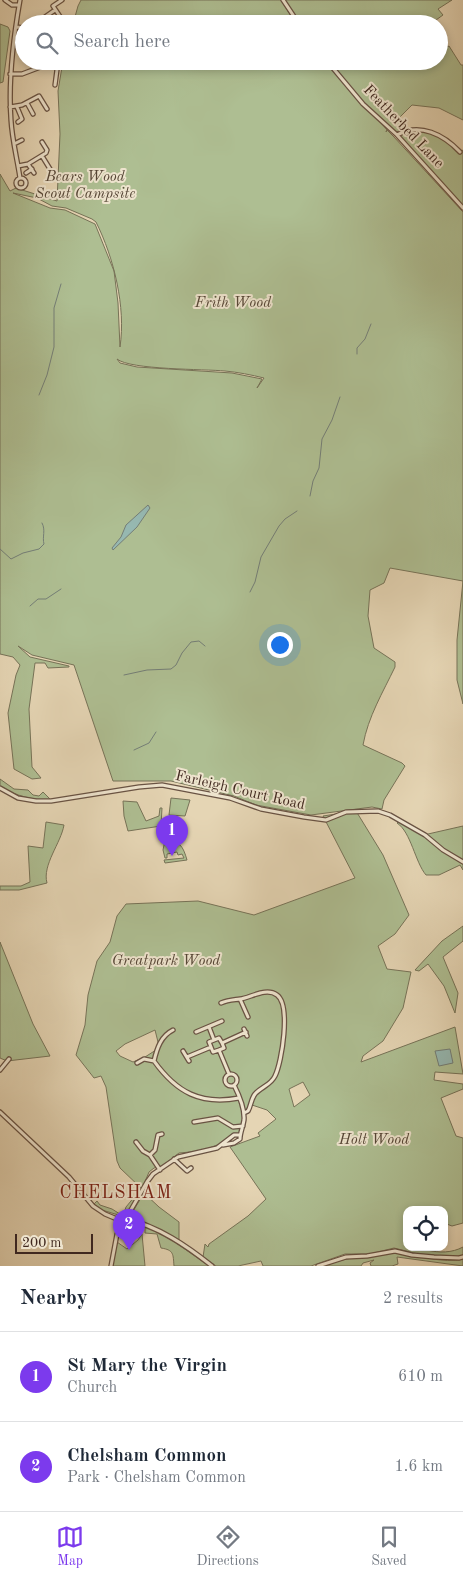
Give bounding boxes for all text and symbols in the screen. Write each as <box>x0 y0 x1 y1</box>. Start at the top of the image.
search box <box>15 15 448 70</box>
icon: search <box>33 29 61 57</box>
text: Search here <box>73 33 170 52</box>
street label: Featherbed Lane <box>360 83 446 171</box>
park label: Bears Wood Scout Campsite <box>35 170 135 202</box>
park label: Frith Wood <box>194 296 272 311</box>
your location <box>267 632 293 658</box>
street label: Farleigh Court Road <box>174 769 307 813</box>
pin: 1 <box>156 815 188 856</box>
park label: Greatpark Wood <box>112 954 221 969</box>
park label: Holt Wood <box>338 1133 410 1148</box>
district label: CHELSHAM <box>60 1184 172 1202</box>
map controls <box>403 1206 448 1251</box>
button: locate <box>403 1206 448 1251</box>
pin: 2 <box>113 1209 145 1250</box>
scale bar <box>15 1231 92 1254</box>
text: 200 m <box>22 1236 61 1250</box>
text: Nearby <box>20 1288 88 1309</box>
text: 2 results <box>383 1291 443 1307</box>
text: St Mary the Virgin <box>67 1357 227 1376</box>
text: 1 <box>31 1369 41 1385</box>
text: 610 m <box>398 1369 443 1385</box>
text: Church <box>67 1380 117 1396</box>
text: Chelsham Common <box>67 1447 227 1466</box>
text: 2 <box>31 1459 41 1475</box>
text: 1.6 km <box>394 1459 443 1475</box>
text: Park · Chelsham Common <box>67 1470 246 1486</box>
tab: Map <box>56 1523 84 1570</box>
tab: Directions <box>197 1523 259 1570</box>
tab: Saved <box>371 1523 407 1570</box>

